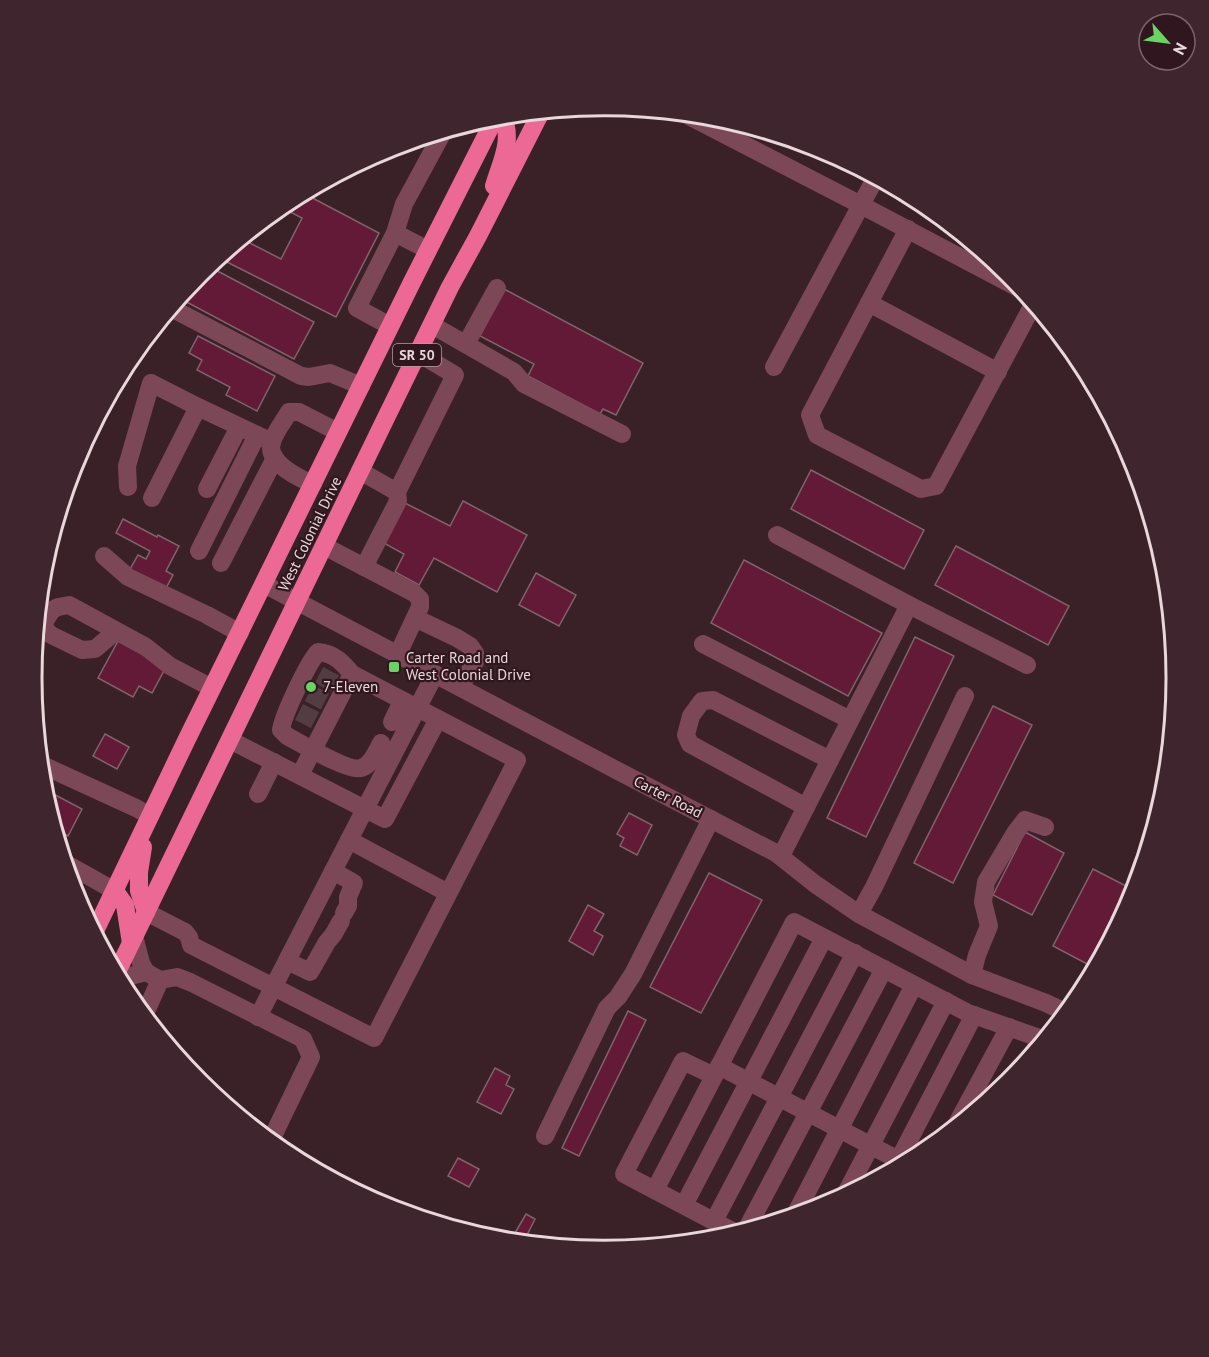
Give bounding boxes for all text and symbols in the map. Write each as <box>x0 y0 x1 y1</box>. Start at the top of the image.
north arrow <box>1137 12 1197 72</box>
text: N <box>1169 40 1192 58</box>
road number: SR 50 <box>393 344 441 366</box>
street label: West Colonial Drive <box>274 473 345 594</box>
place label: Carter Road and West Colonial Drive <box>406 648 531 684</box>
marker: Carter Road and West Colonial Drive <box>387 660 401 674</box>
place label: 7-Eleven <box>323 677 378 696</box>
marker: 7-Eleven <box>304 680 318 694</box>
street label: Carter Road <box>631 771 706 822</box>

